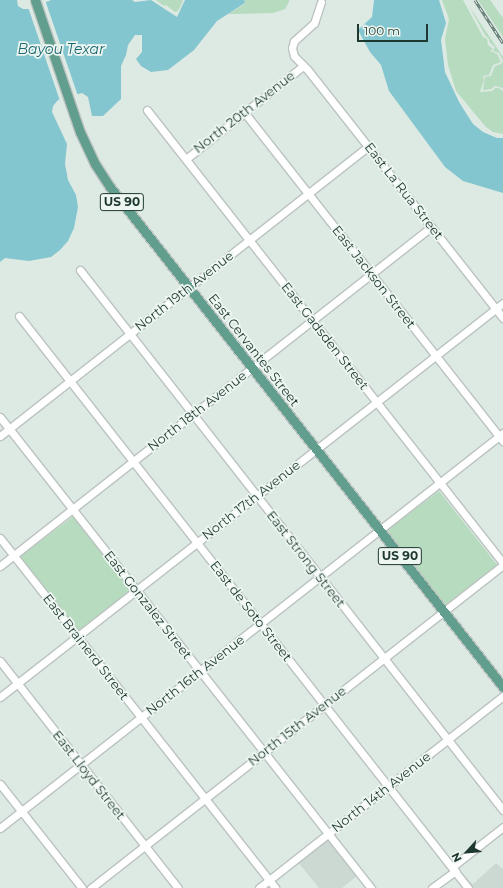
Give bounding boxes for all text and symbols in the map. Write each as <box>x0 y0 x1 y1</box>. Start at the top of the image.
scale bar <box>359 16 430 42</box>
text: 100 m <box>364 23 400 38</box>
water label: Bayou Texar <box>17 41 105 57</box>
street label: North 20th Avenue <box>190 68 298 156</box>
street label: East La Rua Street <box>361 139 447 243</box>
road number: US 90 <box>99 192 145 212</box>
street label: East Jackson Street <box>329 222 419 332</box>
street label: North 19th Avenue <box>132 248 236 334</box>
street label: East Gadsden Street <box>278 279 372 393</box>
street label: East Cervantes Street <box>205 291 303 409</box>
street label: North 18th Avenue <box>144 368 250 454</box>
street label: North 17th Avenue <box>199 457 303 543</box>
street label: East Strong Street <box>263 508 349 610</box>
road number: US 90 <box>377 546 423 566</box>
street label: East Gonzalez Street <box>101 548 195 662</box>
street label: East de Soto Street <box>207 558 295 664</box>
street label: East Brainerd Street <box>40 591 132 703</box>
street label: North 16th Avenue <box>143 632 247 718</box>
street label: North 15th Avenue <box>245 683 349 769</box>
street label: East Lloyd Street <box>49 727 129 823</box>
street label: North 14th Avenue <box>328 748 434 836</box>
north arrow <box>447 832 487 872</box>
text: N <box>448 850 465 865</box>

